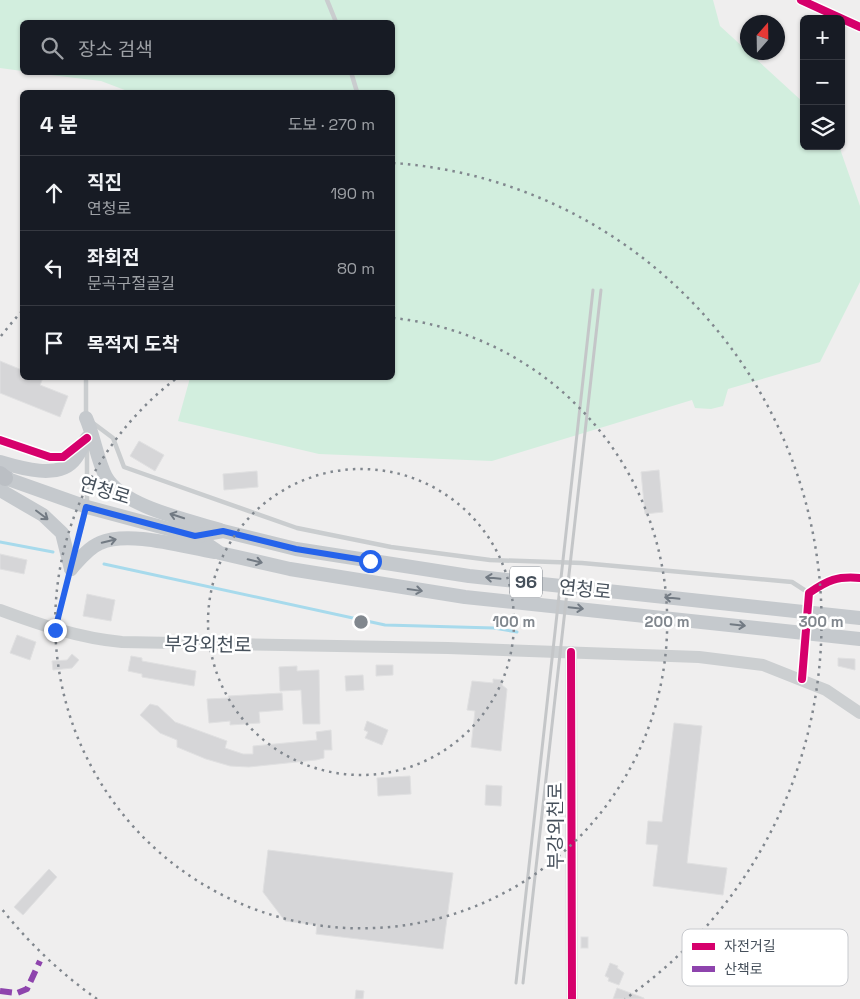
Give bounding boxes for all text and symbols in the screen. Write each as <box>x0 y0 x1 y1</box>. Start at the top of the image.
north arrow <box>740 15 785 60</box>
map controls <box>800 15 845 150</box>
button: + <box>800 15 845 60</box>
search box <box>20 20 395 75</box>
icon: search <box>38 34 66 62</box>
text: 장소 검색 <box>78 37 153 62</box>
button: − <box>800 60 845 105</box>
button: layers <box>800 105 845 150</box>
text: 4 분 <box>40 111 78 138</box>
text: 도보 · 270 m <box>288 114 375 135</box>
text: 직진 <box>87 170 122 195</box>
icon: ahead <box>40 179 68 207</box>
text: 190 m <box>330 183 375 204</box>
text: 연청로 <box>87 198 131 219</box>
text: 좌회전 <box>87 245 139 270</box>
icon: left <box>40 254 68 282</box>
text: 80 m <box>337 258 375 279</box>
text: 문곡구절골길 <box>87 273 175 294</box>
icon: arrive <box>40 329 68 357</box>
text: 목적지 도착 <box>87 332 179 357</box>
street label: 연청로 <box>76 471 134 510</box>
one-way arrow <box>35 510 49 520</box>
one-way arrow <box>169 511 185 521</box>
one-way arrow <box>100 536 116 545</box>
route start <box>359 550 382 573</box>
one-way arrow <box>247 557 263 566</box>
road number: 96 <box>510 566 542 598</box>
one-way arrow <box>486 573 502 583</box>
street label: 연청로 <box>558 574 612 605</box>
one-way arrow <box>407 585 423 595</box>
one-way arrow <box>665 593 681 603</box>
one-way arrow <box>568 604 584 613</box>
text: 100 m <box>493 612 535 631</box>
text: 200 m <box>645 612 689 631</box>
text: 300 m <box>798 612 844 631</box>
centre of rings <box>352 613 370 631</box>
route end <box>44 619 67 642</box>
one-way arrow <box>730 620 746 630</box>
street label: 부강외천로 <box>164 631 252 658</box>
street label: 부강외천로 <box>543 782 568 870</box>
legend <box>682 929 848 986</box>
text: 자전거길 <box>724 937 776 955</box>
text: 산책로 <box>724 960 763 978</box>

